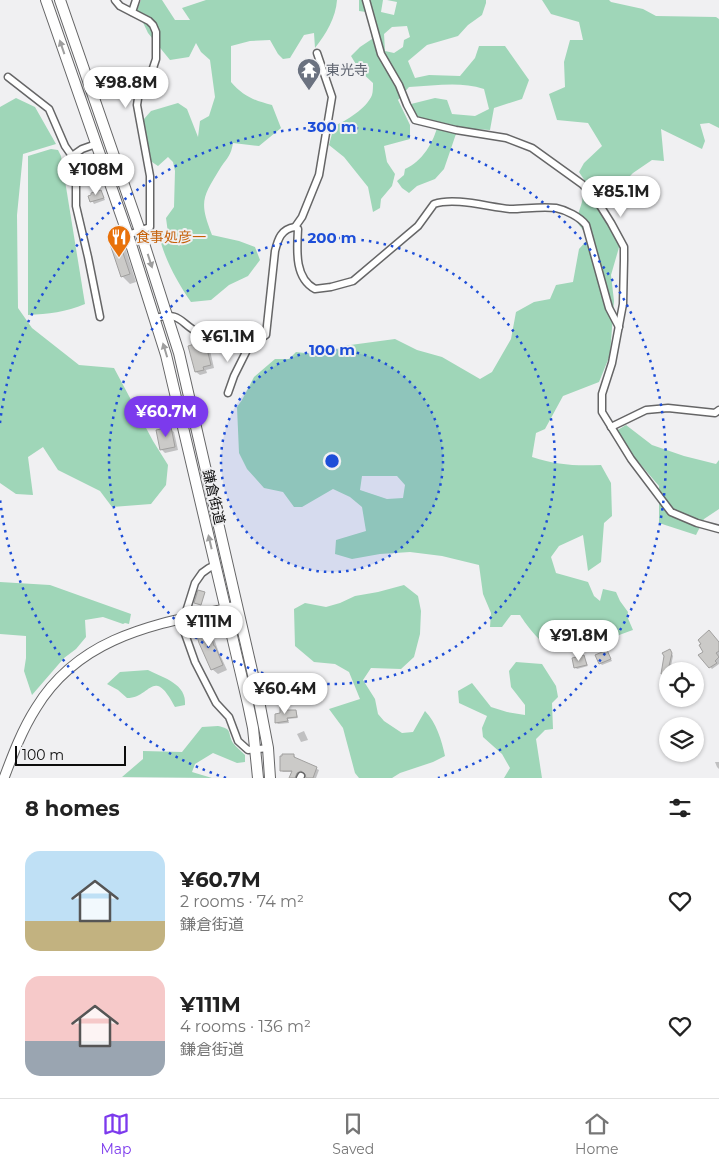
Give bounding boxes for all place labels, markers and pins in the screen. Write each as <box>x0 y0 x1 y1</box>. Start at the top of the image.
temple icon: 東光寺 <box>296 57 322 91</box>
place label: 東光寺 <box>326 61 368 79</box>
pin: ¥98.8M <box>85 66 167 109</box>
pin: ¥108M <box>61 154 131 196</box>
pin: ¥85.1M <box>580 176 662 218</box>
restaurant icon: 食事処彦一 <box>106 224 132 258</box>
place label: 食事処彦一 <box>136 228 206 246</box>
pin: ¥61.1M <box>187 320 269 363</box>
pin: ¥60.7M <box>125 396 207 438</box>
centre of rings <box>323 452 341 470</box>
pin: ¥111M <box>174 606 244 648</box>
pin: ¥91.8M <box>538 620 620 662</box>
pin: ¥60.4M <box>244 672 326 715</box>

